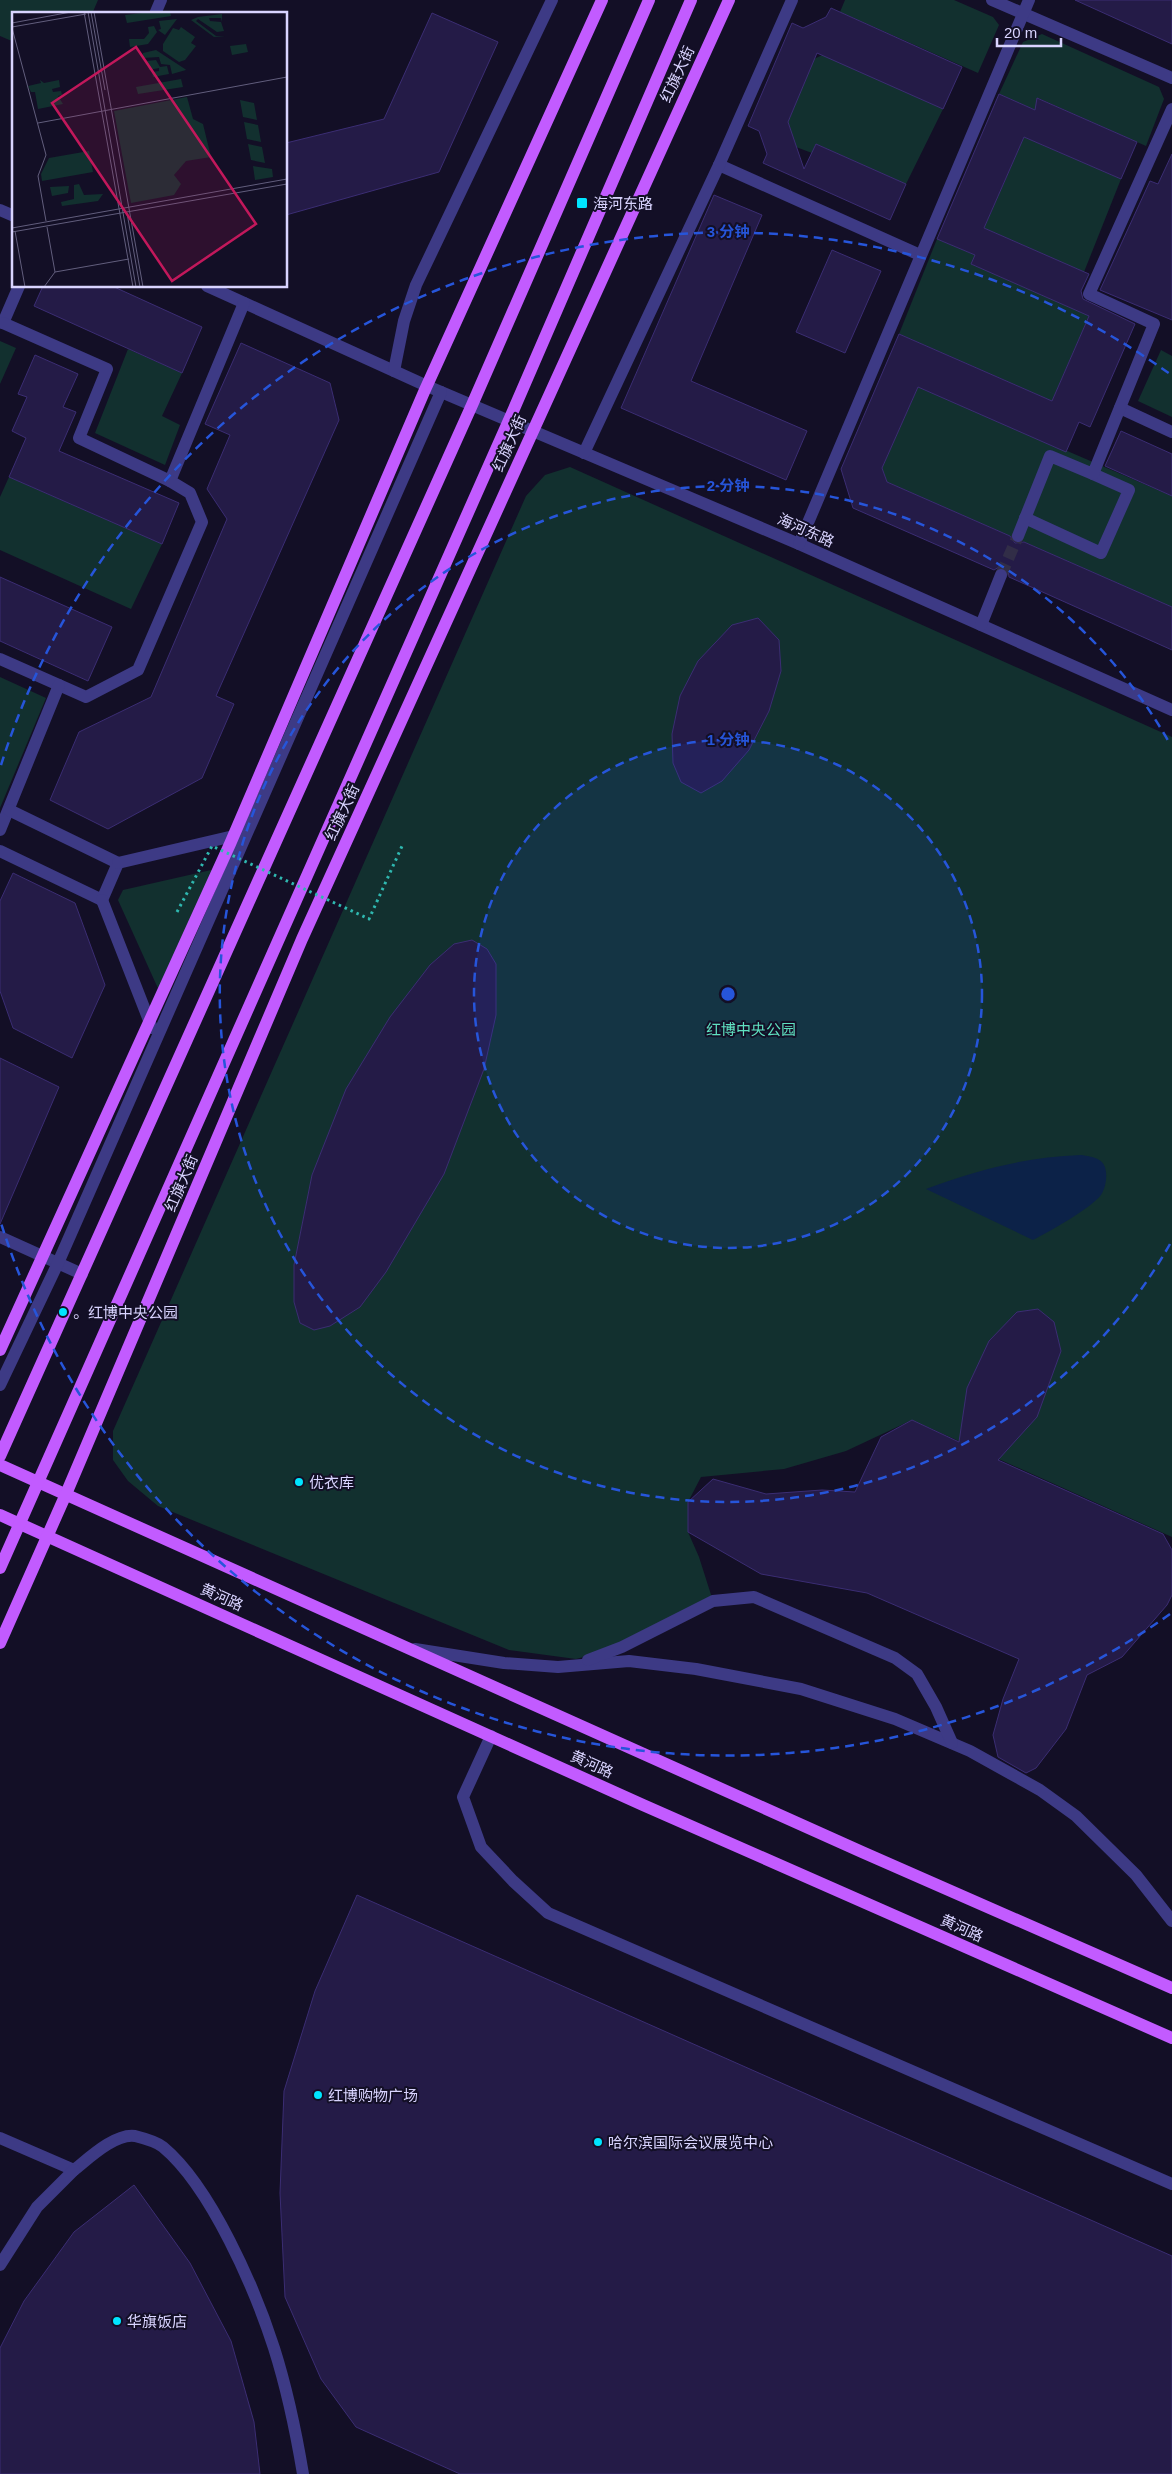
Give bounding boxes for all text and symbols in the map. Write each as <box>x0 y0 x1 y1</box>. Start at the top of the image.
inset map <box>12 12 288 288</box>
scale bar <box>997 15 1061 47</box>
text: 20 m <box>1004 24 1037 41</box>
street label: 红旗大街 <box>657 43 697 105</box>
place label: 海河东路 <box>593 195 653 212</box>
marker: 海河东路 <box>575 196 589 210</box>
text: 3 分钟 <box>707 223 749 240</box>
street label: 红旗大街 <box>489 412 529 474</box>
text: 2 分钟 <box>707 477 749 494</box>
street label: 海河东路 <box>775 510 837 550</box>
text: 1 分钟 <box>707 731 749 748</box>
street label: 红旗大街 <box>322 781 362 843</box>
centre of rings <box>719 985 737 1003</box>
park label: 红博中央公园 <box>706 1021 796 1038</box>
street label: 红旗大街 <box>161 1152 201 1214</box>
place label: 。红博中央公园 <box>73 1304 178 1321</box>
marker: 。红博中央公园 <box>57 1306 69 1318</box>
place label: 优衣库 <box>309 1474 354 1491</box>
marker: 优衣库 <box>293 1476 305 1488</box>
street label: 黄河路 <box>198 1580 246 1614</box>
street label: 黄河路 <box>568 1747 616 1781</box>
street label: 黄河路 <box>938 1911 986 1945</box>
place label: 红博购物广场 <box>328 2087 418 2104</box>
marker: 红博购物广场 <box>312 2089 324 2101</box>
place label: 哈尔滨国际会议展览中心 <box>608 2134 773 2151</box>
marker: 哈尔滨国际会议展览中心 <box>592 2136 604 2148</box>
place label: 华旗饭店 <box>127 2313 187 2330</box>
marker: 华旗饭店 <box>111 2315 123 2327</box>

